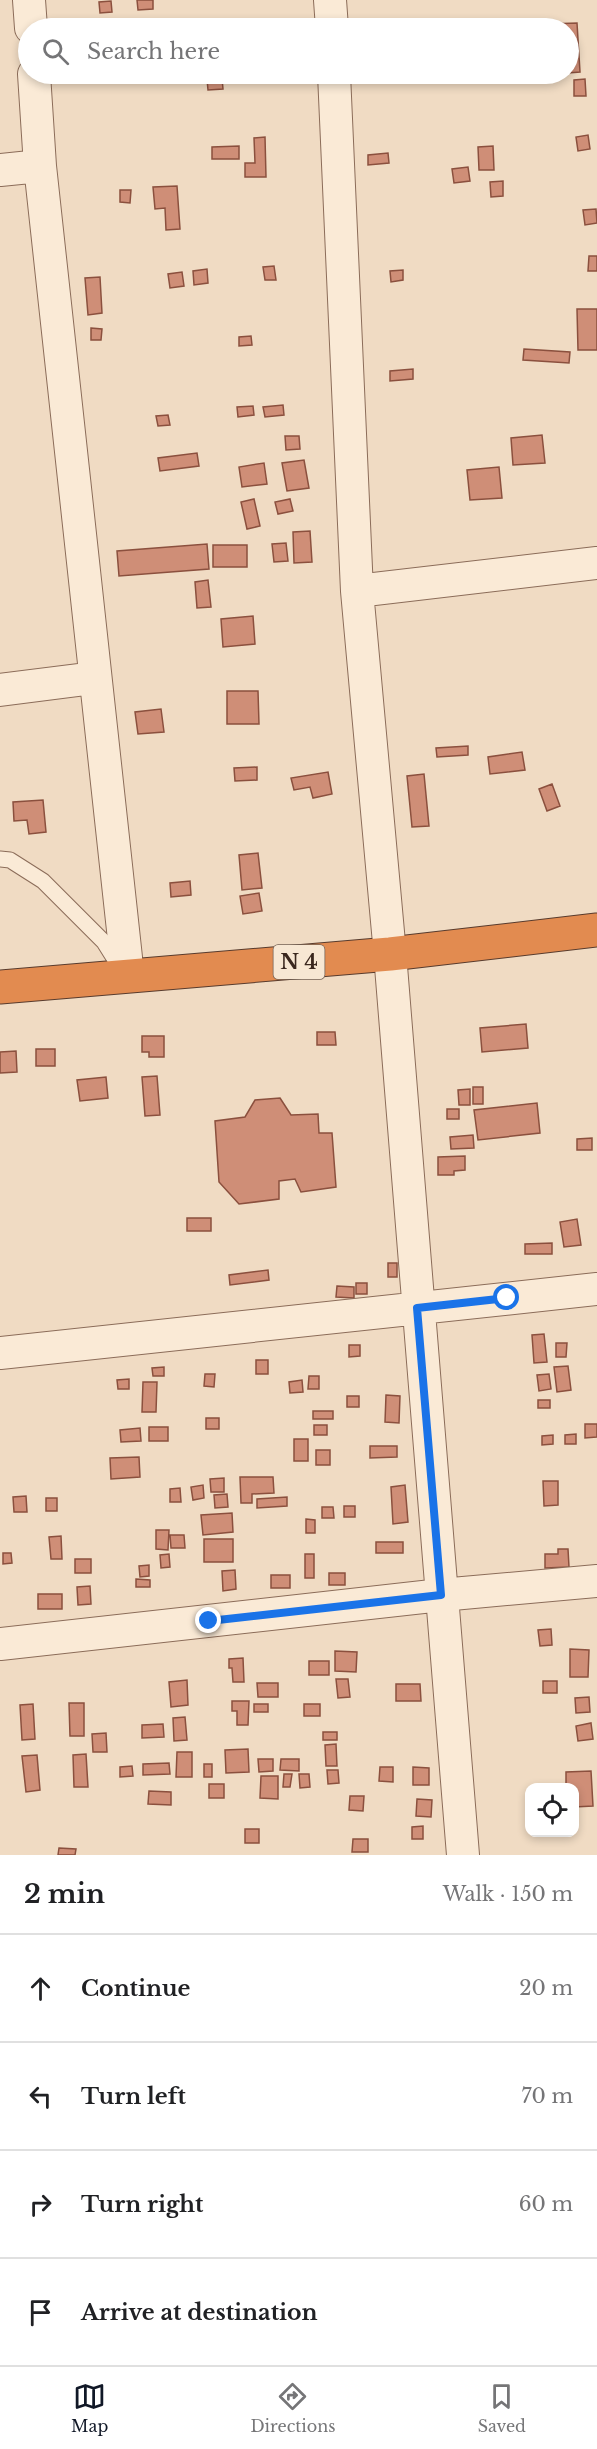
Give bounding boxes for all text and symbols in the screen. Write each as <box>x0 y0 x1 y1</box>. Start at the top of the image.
search box <box>18 18 579 84</box>
icon: search <box>39 35 72 68</box>
text: Search here <box>87 38 220 65</box>
road number: N 4 <box>274 945 324 979</box>
route start <box>493 1284 519 1310</box>
route end <box>195 1607 221 1633</box>
map controls <box>525 1783 579 1837</box>
button: locate <box>525 1783 579 1837</box>
text: 2 min <box>24 1878 105 1910</box>
text: Walk · 150 m <box>443 1882 573 1906</box>
icon: ahead <box>24 1972 57 2005</box>
text: Continue <box>81 1975 190 2002</box>
text: 20 m <box>519 1976 573 2000</box>
icon: left <box>24 2080 57 2113</box>
text: Turn left <box>81 2083 186 2110</box>
text: 70 m <box>521 2084 573 2108</box>
icon: right <box>24 2188 57 2221</box>
text: Turn right <box>81 2191 203 2218</box>
text: 60 m <box>519 2192 573 2216</box>
icon: arrive <box>24 2296 57 2329</box>
text: Arrive at destination <box>81 2299 318 2326</box>
tab: Map <box>71 2380 108 2436</box>
tab: Directions <box>250 2380 335 2436</box>
tab: Saved <box>478 2380 526 2436</box>

